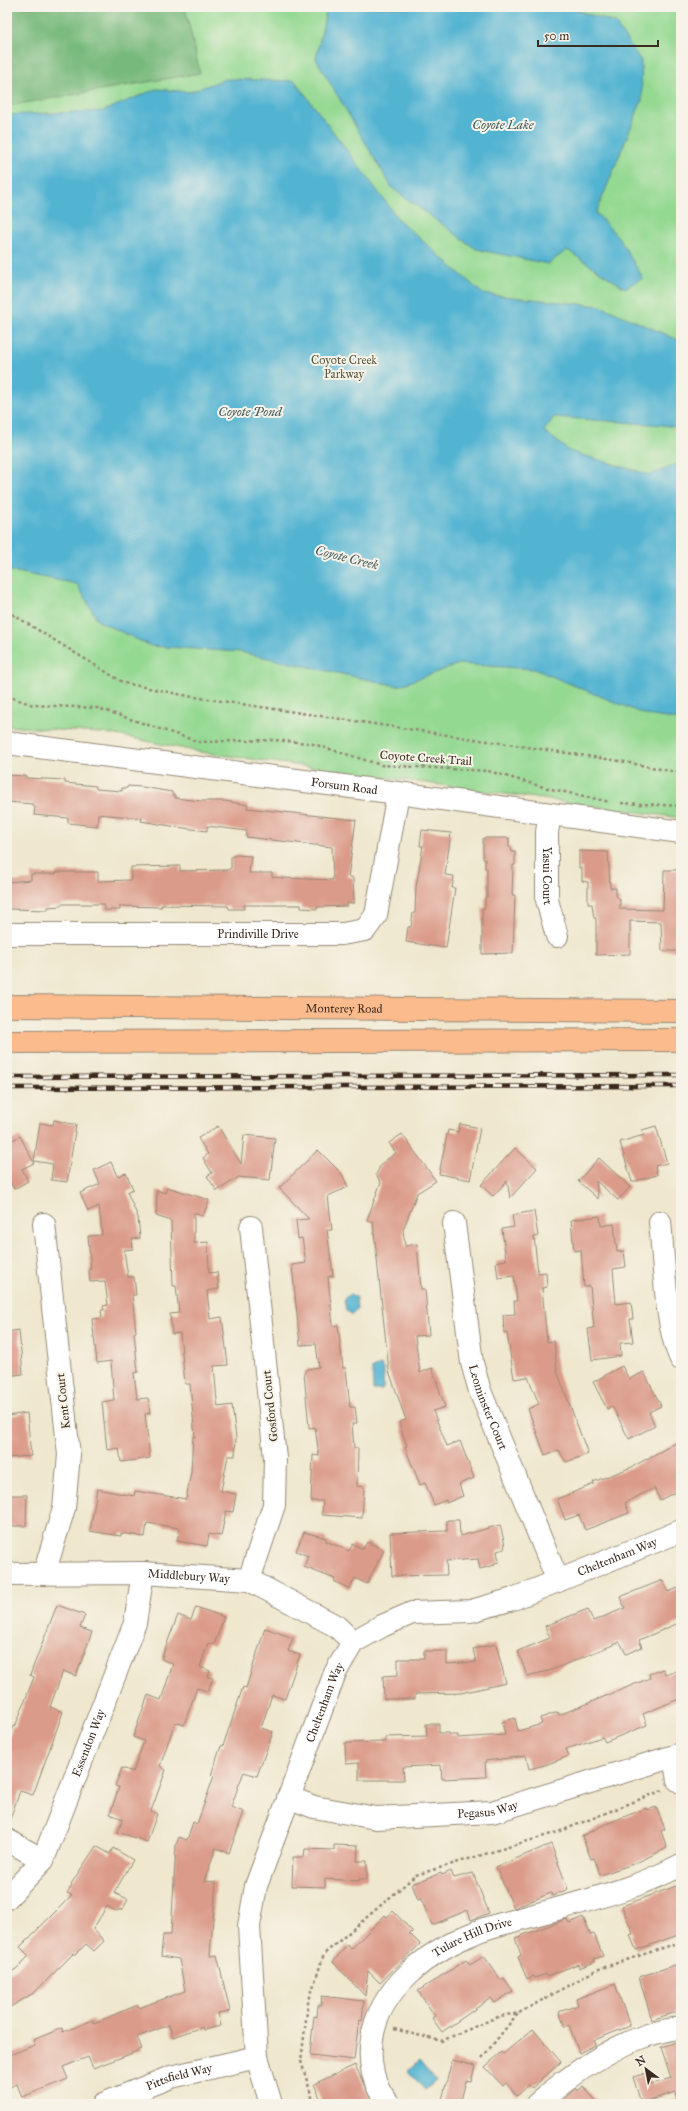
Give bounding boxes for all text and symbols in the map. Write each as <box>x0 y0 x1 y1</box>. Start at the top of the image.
scale bar <box>538 22 658 48</box>
text: 50 m <box>544 29 569 43</box>
water label: Coyote Lake <box>472 117 535 133</box>
park label: Coyote Creek Parkway <box>311 353 377 381</box>
water label: Coyote Pond <box>218 404 283 420</box>
water label: Coyote Creek <box>314 542 380 574</box>
street label: Coyote Creek Trail <box>379 748 473 768</box>
street label: Forsum Road <box>310 775 379 797</box>
street label: Yasui Court <box>540 847 555 907</box>
street label: Prindiville Drive <box>217 927 299 941</box>
street label: Monterey Road <box>305 1001 383 1016</box>
street label: Leominster Court <box>466 1363 511 1452</box>
street label: Gosford Court <box>259 1369 281 1442</box>
street label: Kent Court <box>53 1372 73 1430</box>
street label: Cheltenham Way <box>575 1534 660 1579</box>
street label: Middlebury Way <box>147 1566 231 1586</box>
street label: Cheltenham Way <box>303 1659 347 1744</box>
street label: Essendon Way <box>69 1707 108 1779</box>
street label: Pegasus Way <box>457 1797 520 1821</box>
street label: Tulare Hill Drive <box>430 1915 513 1960</box>
north arrow <box>626 2049 666 2089</box>
text: N <box>634 2053 649 2069</box>
street label: Pittsfield Way <box>144 2061 214 2093</box>

